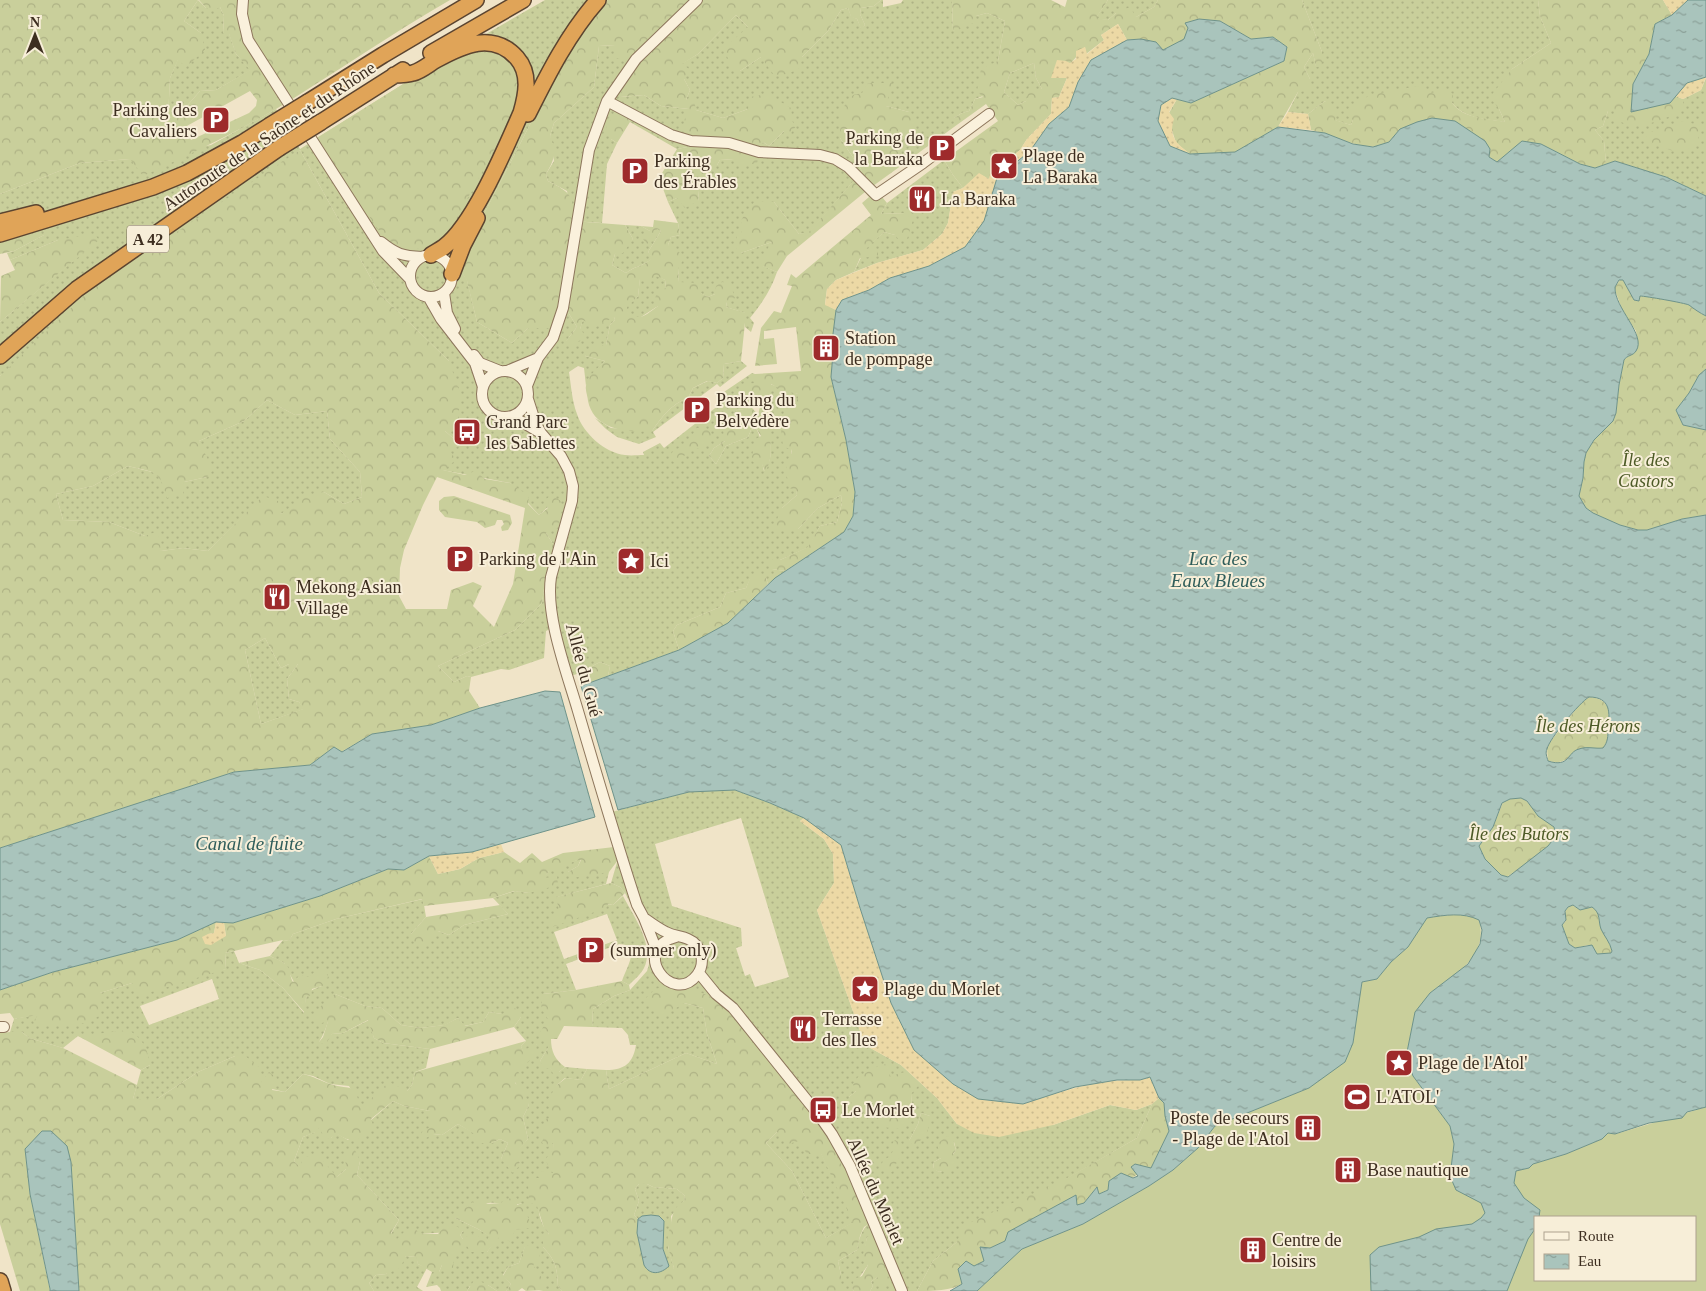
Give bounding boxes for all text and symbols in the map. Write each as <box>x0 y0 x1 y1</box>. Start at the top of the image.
north arrow <box>10 10 60 60</box>
text: N <box>30 15 40 30</box>
street label: Autoroute de la Saône et du Rhône <box>159 57 379 215</box>
place label: Parking des Cavaliers <box>113 100 197 141</box>
parking icon: Parking des Cavaliers <box>201 105 231 135</box>
place label: Parking de la Baraka <box>846 128 923 169</box>
parking icon: Parking de la Baraka <box>927 133 957 163</box>
place label: Plage de La Baraka <box>1023 146 1097 187</box>
place label: Parking des Érables <box>654 151 736 192</box>
place icon: Plage de La Baraka <box>989 151 1019 181</box>
parking icon: Parking des Érables <box>620 156 650 186</box>
restaurant icon: La Baraka <box>907 184 937 214</box>
place label: La Baraka <box>941 189 1015 209</box>
road number: A 42 <box>127 225 169 252</box>
place label: Station de pompage <box>845 328 932 369</box>
building icon: Station de pompage <box>811 333 841 363</box>
place label: Parking du Belvédère <box>716 390 795 431</box>
parking icon: Parking du Belvédère <box>682 395 712 425</box>
place label: Grand Parc les Sablettes <box>486 412 575 453</box>
bus stop icon: Grand Parc les Sablettes <box>452 417 482 447</box>
park label: Île des Castors <box>1618 449 1674 491</box>
parking icon: Parking de l'Ain <box>445 544 475 574</box>
place icon: Ici <box>616 546 646 576</box>
water label: Lac des Eaux Bleues <box>1170 548 1265 591</box>
place label: Parking de l'Ain <box>479 549 596 569</box>
place label: Ici <box>650 551 669 571</box>
place label: Mekong Asian Village <box>296 577 402 618</box>
restaurant icon: Mekong Asian Village <box>262 582 292 612</box>
street label: Allée du Gué <box>562 621 606 719</box>
park label: Île des Hérons <box>1535 715 1640 736</box>
park label: Île des Butors <box>1468 823 1569 844</box>
water label: Canal de fuite <box>195 833 303 854</box>
parking icon: (summer only) <box>576 935 606 965</box>
place label: (summer only) <box>610 940 716 961</box>
place icon: Plage du Morlet <box>850 974 880 1004</box>
place label: Plage du Morlet <box>884 979 1000 999</box>
place label: Terrasse des Iles <box>822 1009 882 1050</box>
restaurant icon: Terrasse des Iles <box>788 1014 818 1044</box>
place icon: Plage de l'Atol' <box>1384 1048 1414 1078</box>
place label: Plage de l'Atol' <box>1418 1053 1527 1073</box>
sports icon: L'ATOL' <box>1342 1082 1372 1112</box>
place label: L'ATOL' <box>1376 1087 1439 1107</box>
bus stop icon: Le Morlet <box>808 1095 838 1125</box>
place label: Le Morlet <box>842 1100 914 1120</box>
place label: Poste de secours - Plage de l'Atol <box>1170 1108 1289 1149</box>
building icon: Poste de secours - Plage de l'Atol <box>1293 1113 1323 1143</box>
street label: Allée du Morlet <box>843 1134 909 1248</box>
building icon: Base nautique <box>1333 1155 1363 1185</box>
place label: Base nautique <box>1367 1160 1468 1180</box>
legend <box>1534 1216 1696 1281</box>
text: Route <box>1578 1228 1614 1244</box>
place label: Centre de loisirs <box>1272 1230 1341 1271</box>
building icon: Centre de loisirs <box>1238 1235 1268 1265</box>
text: Eau <box>1578 1253 1602 1269</box>

